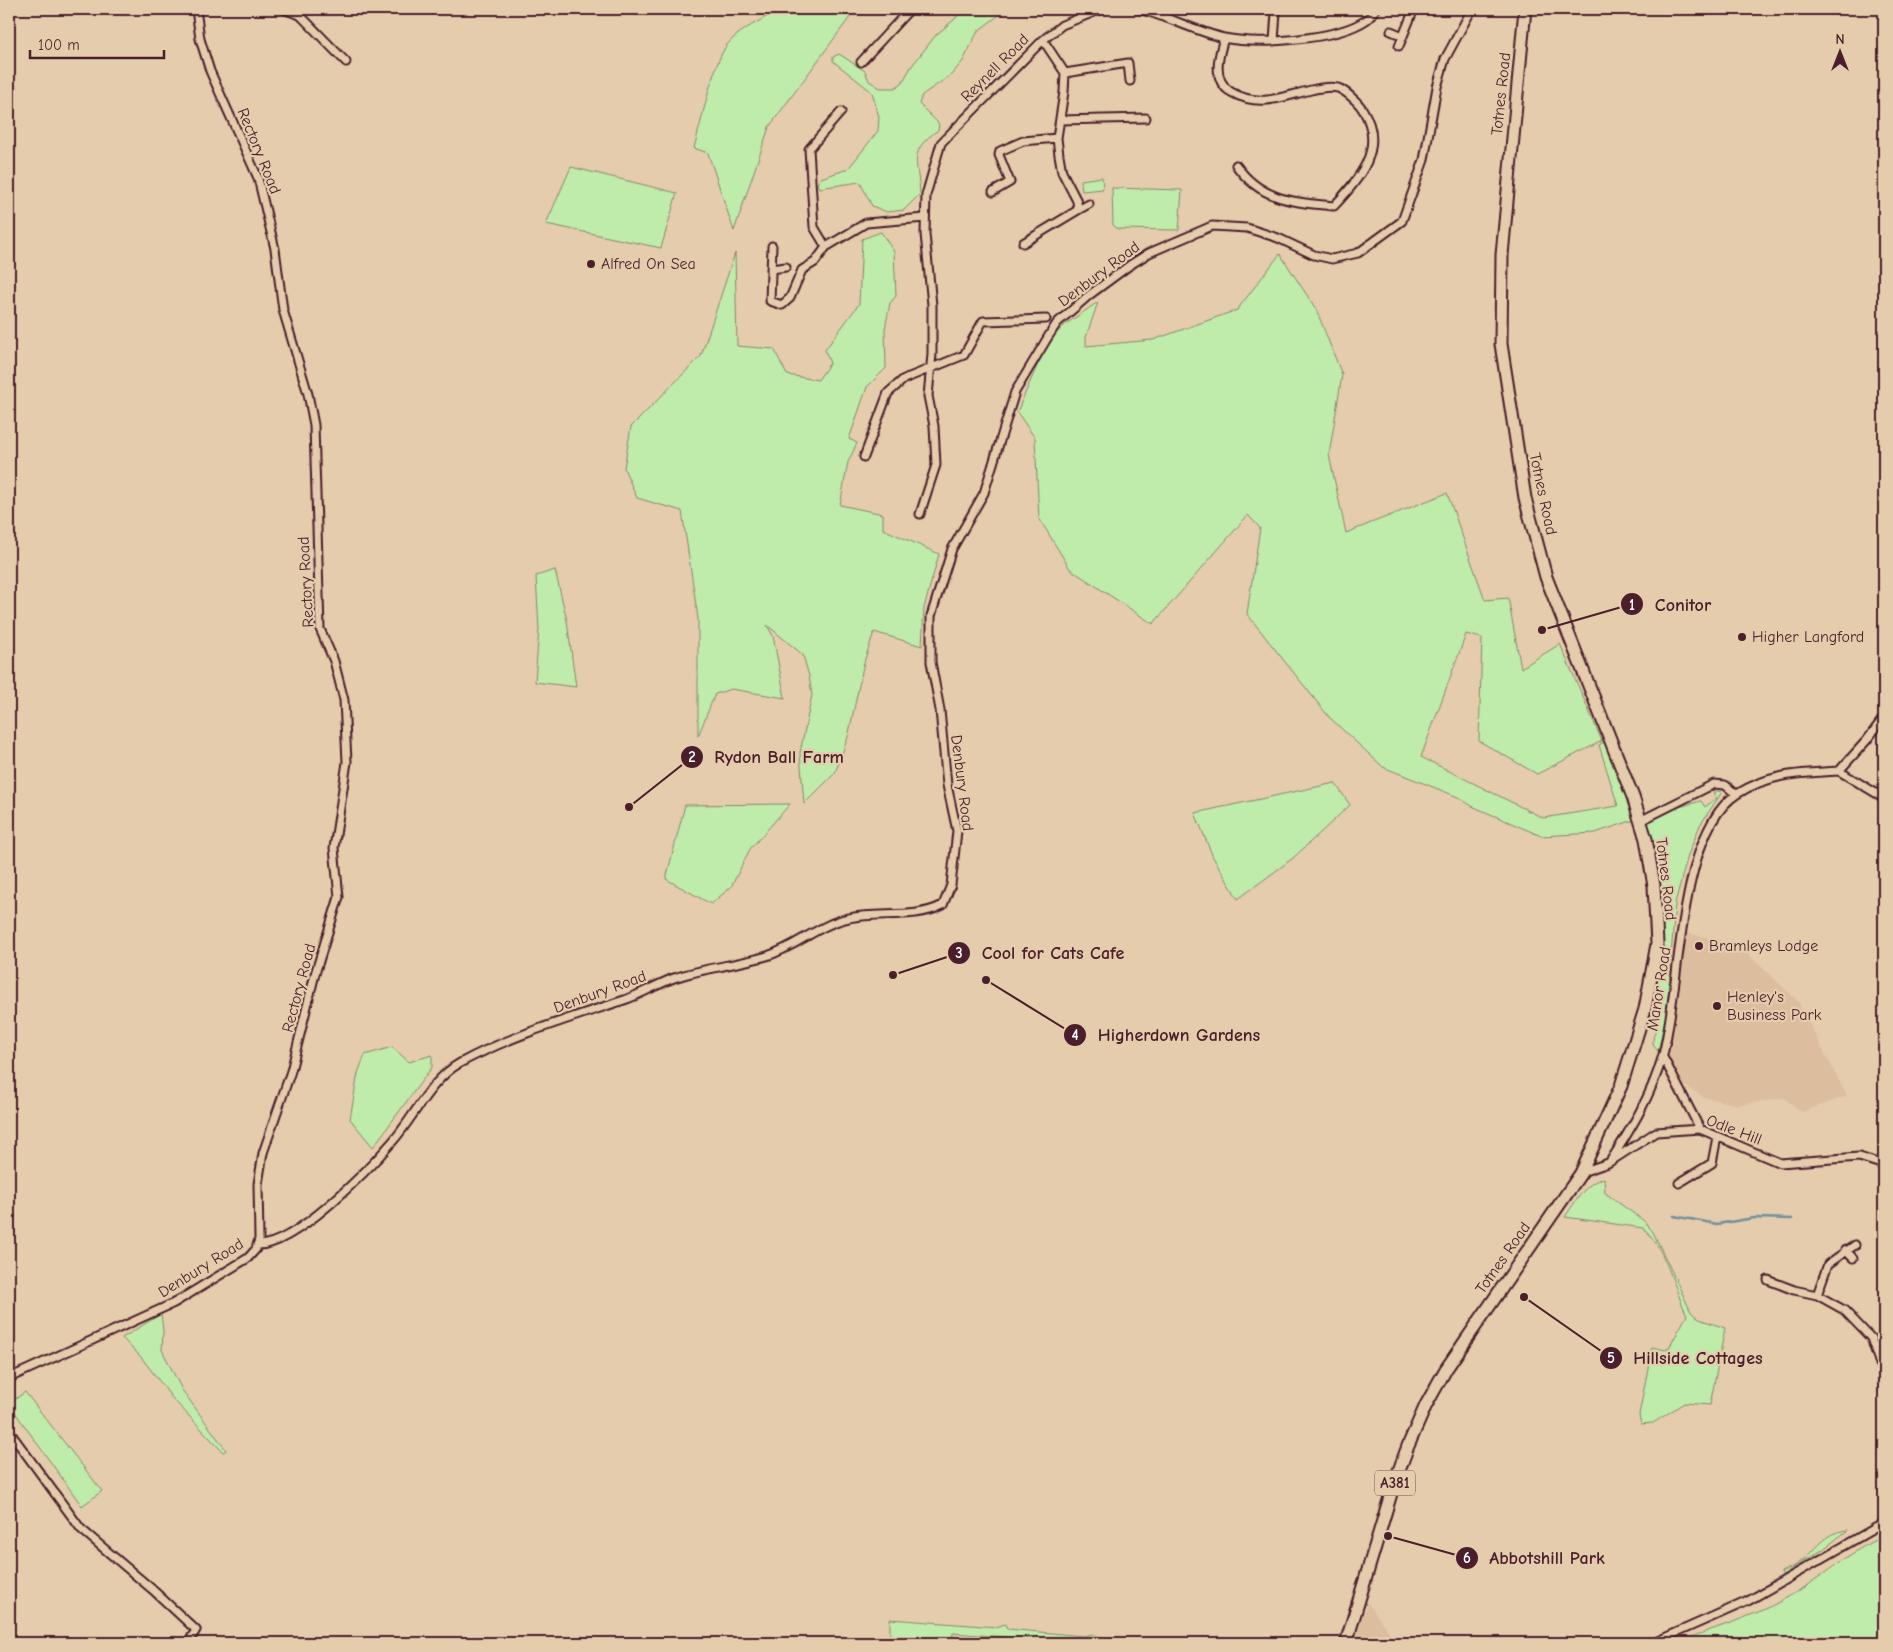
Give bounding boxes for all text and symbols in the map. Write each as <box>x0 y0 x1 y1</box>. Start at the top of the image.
scale bar <box>30 28 164 60</box>
north arrow <box>1816 28 1866 78</box>
street label: Reynell Road <box>957 30 1033 106</box>
text: N <box>1835 31 1845 48</box>
text: 100 m <box>38 36 80 54</box>
street label: Totnes Road <box>1488 52 1514 136</box>
street label: Rectory Road <box>234 105 284 197</box>
street label: Denbury Road <box>1055 238 1143 310</box>
place label: Alfred On Sea <box>601 255 696 273</box>
marker: Alfred On Sea <box>585 258 597 270</box>
street label: Totnes Road <box>1526 451 1560 537</box>
street label: Rectory Road <box>295 536 317 628</box>
callout: Conitor <box>1620 588 1721 621</box>
text: Conitor <box>1655 595 1712 616</box>
text: 1 <box>1629 596 1635 614</box>
place label: Higher Langford <box>1752 628 1864 646</box>
marker: Higher Langford <box>1736 631 1748 643</box>
street label: Denbury Road <box>947 734 977 832</box>
callout: Rydon Ball Farm <box>680 740 854 773</box>
text: Rydon Ball Farm <box>714 747 844 768</box>
text: 2 <box>688 748 696 766</box>
street label: Totnes Road <box>1652 837 1680 921</box>
callout: Cool for Cats Cafe <box>947 937 1135 970</box>
place label: Bramleys Lodge <box>1709 937 1818 955</box>
marker: Bramleys Lodge <box>1693 940 1705 952</box>
street label: Rectory Road <box>279 942 319 1034</box>
text: Cool for Cats Cafe <box>982 943 1124 964</box>
text: 3 <box>955 944 963 962</box>
street label: Manor Road <box>1643 946 1675 1032</box>
street label: Denbury Road <box>551 967 649 1017</box>
place label: Henley's Business Park <box>1727 988 1822 1024</box>
marker: Henley's Business Park <box>1711 1000 1723 1012</box>
callout: Higherdown Gardens <box>1063 1018 1270 1051</box>
text: Higherdown Gardens <box>1098 1025 1261 1046</box>
text: 4 <box>1071 1026 1079 1044</box>
street label: Odle Hill <box>1704 1111 1764 1149</box>
street label: Totnes Road <box>1472 1219 1534 1297</box>
street label: Denbury Road <box>155 1235 247 1301</box>
callout: Hillside Cottages <box>1599 1342 1773 1375</box>
text: Hillside Cottages <box>1633 1348 1763 1369</box>
text: 5 <box>1607 1349 1615 1367</box>
road number: A381 <box>1375 1470 1415 1496</box>
callout: Abbotshill Park <box>1454 1541 1615 1574</box>
text: Abbotshill Park <box>1489 1548 1605 1569</box>
text: 6 <box>1463 1549 1471 1567</box>

